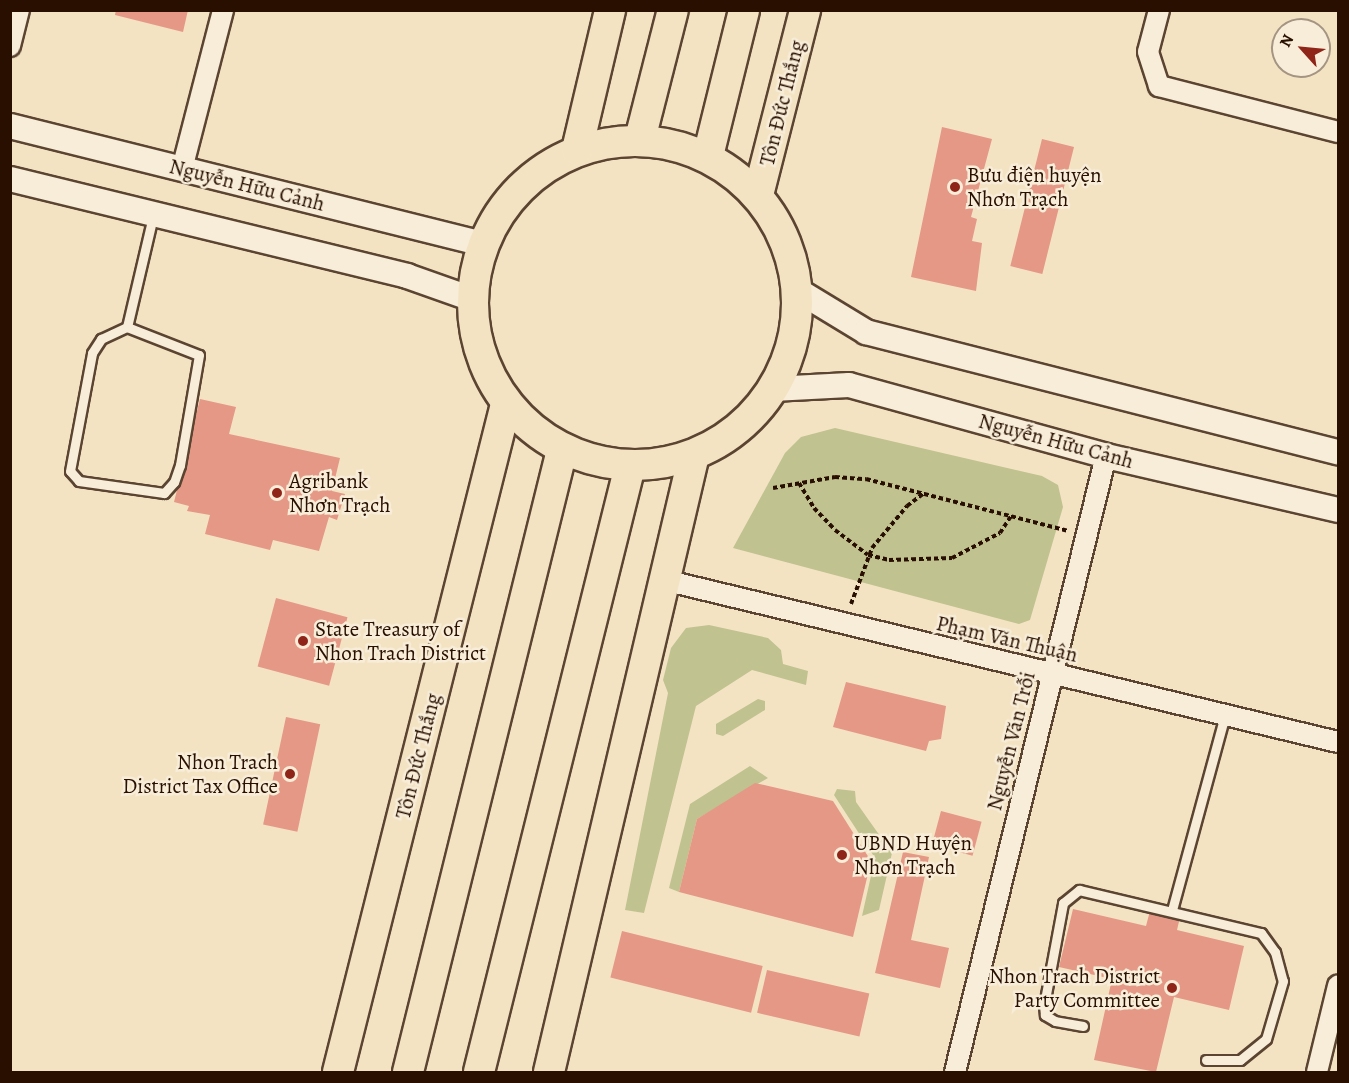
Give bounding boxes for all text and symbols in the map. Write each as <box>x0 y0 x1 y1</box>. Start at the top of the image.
north arrow <box>1271 18 1331 78</box>
text: N <box>1274 31 1299 51</box>
street label: Tôn Đức Thắng <box>754 38 810 168</box>
street label: Nguyễn Hữu Cảnh <box>167 154 327 216</box>
place label: Bưu điện huyện Nhơn Trạch <box>967 162 1101 212</box>
marker: Bưu điện huyện Nhơn Trạch <box>948 180 962 194</box>
street label: Nguyễn Hữu Cảnh <box>976 408 1136 474</box>
place label: Agribank Nhơn Trạch <box>289 468 390 518</box>
marker: Agribank Nhơn Trạch <box>270 486 284 500</box>
street label: Phạm Văn Thuận <box>934 611 1080 667</box>
place label: State Treasury of Nhon Trach District <box>315 616 486 666</box>
marker: State Treasury of Nhon Trach District <box>296 634 310 648</box>
street label: Nguyễn Văn Trỗi <box>982 669 1040 813</box>
street label: Tôn Đức Thắng <box>390 691 446 821</box>
place label: Nhon Trach District Tax Office <box>122 749 278 799</box>
marker: Nhon Trach District Tax Office <box>283 767 297 781</box>
place label: UBND Huyện Nhơn Trạch <box>854 830 972 880</box>
marker: UBND Huyện Nhơn Trạch <box>835 848 849 862</box>
place label: Nhon Trach District Party Committee <box>989 963 1160 1013</box>
marker: Nhon Trach District Party Committee <box>1165 981 1179 995</box>

